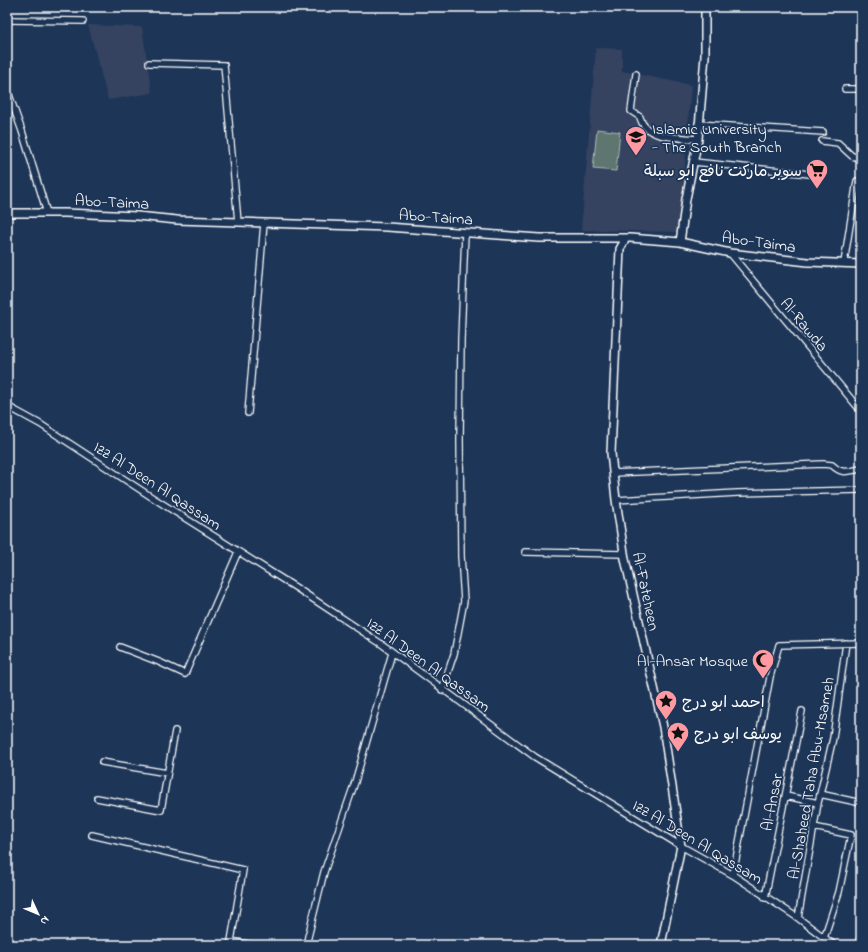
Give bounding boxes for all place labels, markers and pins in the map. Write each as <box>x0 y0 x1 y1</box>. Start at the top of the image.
place label: Islamic University - The South Branch <box>652 118 782 160</box>
school or university icon: Islamic University - The South Branch <box>623 124 649 157</box>
supermarket icon: سوبر ماركت نافع ابو سبلة <box>804 157 830 190</box>
place label: سوبر ماركت نافع ابو سبلة <box>644 160 802 184</box>
mosque icon: Al-Ansar Mosque <box>750 647 776 680</box>
place label: Al-Ansar Mosque <box>637 650 749 674</box>
place icon: احمد ابو درج <box>653 688 679 721</box>
place label: احمد ابو درج <box>682 691 765 715</box>
place icon: يوسف ابو درج <box>665 720 691 753</box>
place label: يوسف ابو درج <box>694 723 782 747</box>

